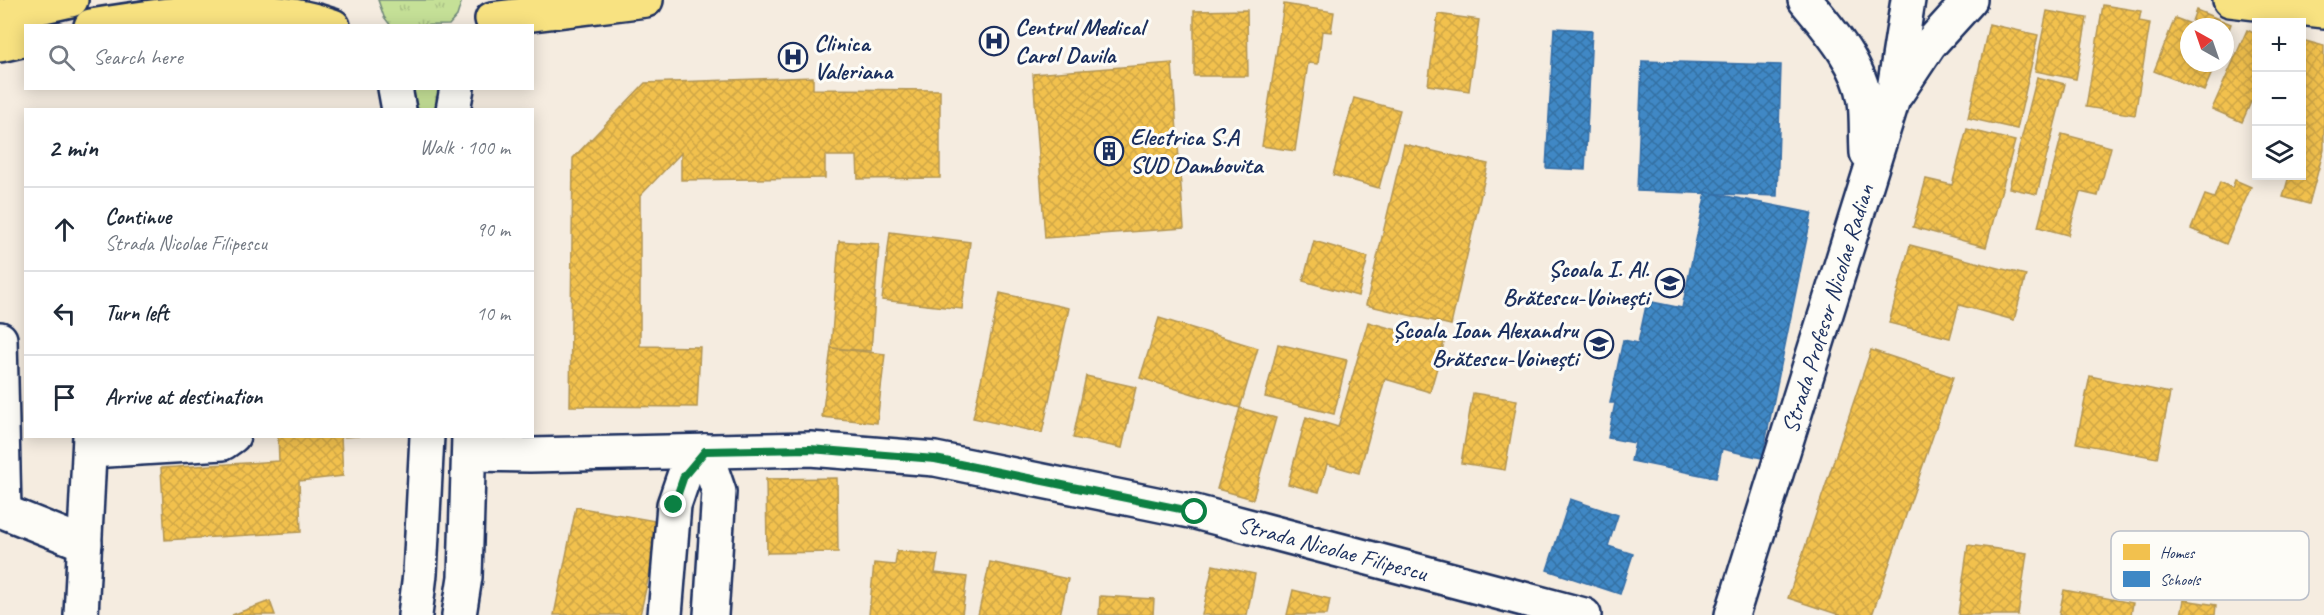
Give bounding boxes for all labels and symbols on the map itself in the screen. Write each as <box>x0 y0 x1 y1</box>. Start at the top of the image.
place label: Centrul Medical Carol Davila <box>1015 12 1149 70</box>
north arrow <box>2180 18 2234 72</box>
hospital icon: Centrul Medical Carol Davila <box>978 25 1010 57</box>
place label: Clinica Valeriana <box>814 28 895 86</box>
hospital icon: Clinica Valeriana <box>777 41 809 73</box>
place label: Electrica S.A SUD Dambovita <box>1130 122 1265 180</box>
building icon: Electrica S.A SUD Dambovita <box>1093 135 1125 167</box>
street label: Strada Profesor Nicolae Radian <box>1775 180 1881 437</box>
place label: Școala I. Al. Brătescu-Voinești <box>1503 254 1652 312</box>
school or university icon: Școala I. Al. Brătescu-Voinești <box>1654 267 1686 299</box>
place label: Școala Ioan Alexandru Brătescu-Voinești <box>1392 315 1581 373</box>
school or university icon: Școala Ioan Alexandru Brătescu-Voinești <box>1583 328 1615 360</box>
route end <box>660 491 686 517</box>
route start <box>1181 498 1207 524</box>
street label: Strada Nicolae Filipescu <box>1235 509 1432 588</box>
legend <box>2111 531 2309 600</box>
text: Homes <box>2160 543 2196 563</box>
text: Schools <box>2160 570 2201 590</box>

